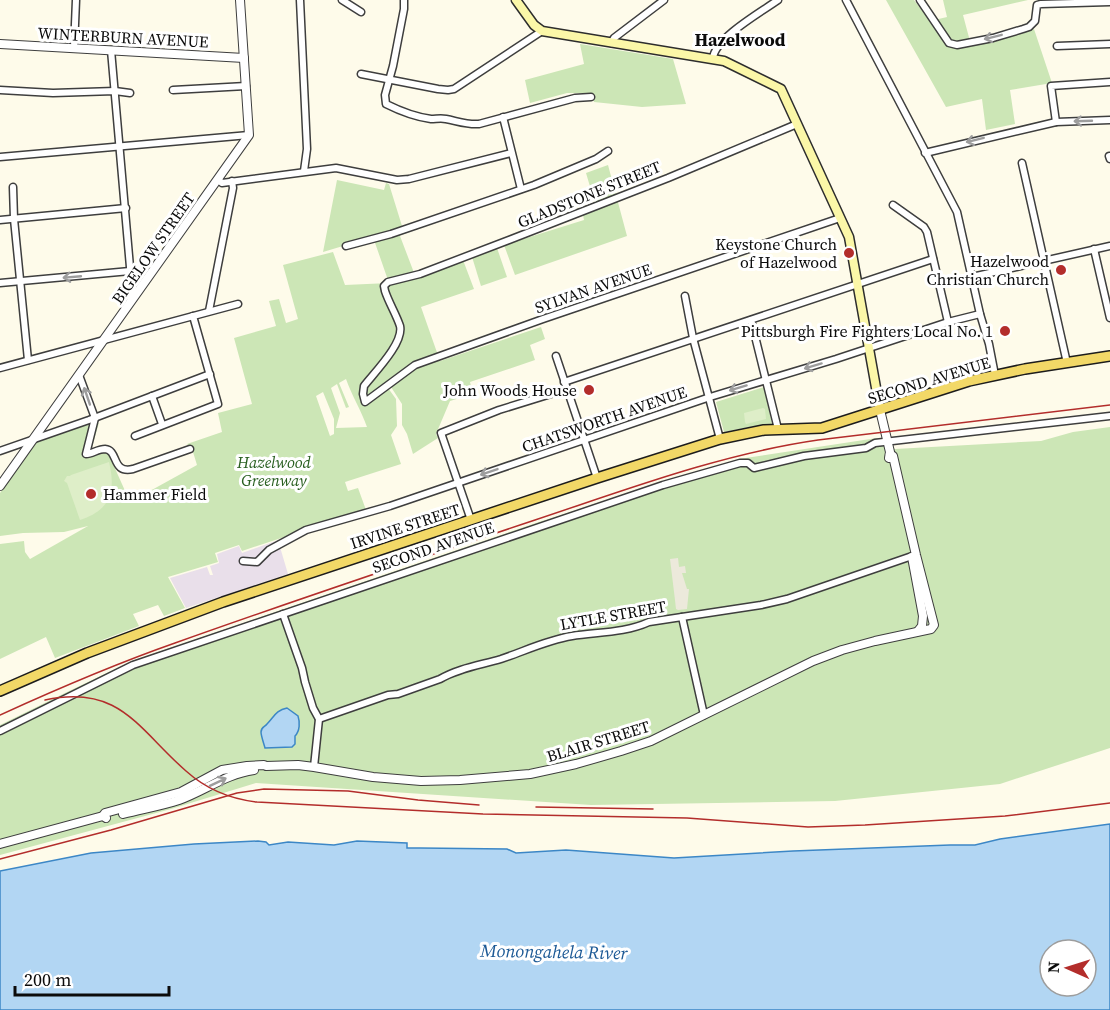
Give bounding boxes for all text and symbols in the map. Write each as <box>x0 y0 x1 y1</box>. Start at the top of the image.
street label: WINTERBURN AVENUE <box>37 22 209 52</box>
district label: Hazelwood <box>694 27 786 52</box>
one-way arrow <box>984 32 1003 44</box>
one-way arrow <box>1074 116 1094 127</box>
one-way arrow <box>966 135 985 147</box>
street label: GLADSTONE STREET <box>514 155 664 233</box>
street label: BIGELOW STREET <box>106 188 200 308</box>
place label: Keystone Church of Hazelwood <box>715 233 837 273</box>
marker: Keystone Church of Hazelwood <box>842 246 856 260</box>
place label: Hazelwood Christian Church <box>927 250 1049 290</box>
street label: SYLVAN AVENUE <box>532 258 655 318</box>
marker: Hazelwood Christian Church <box>1054 263 1068 277</box>
one-way arrow <box>62 272 82 283</box>
place label: Pittsburgh Fire Fighters Local No. 1 <box>741 320 993 342</box>
marker: Pittsburgh Fire Fighters Local No. 1 <box>998 324 1012 338</box>
street label: SECOND AVENUE <box>865 351 993 409</box>
one-way arrow <box>804 361 823 372</box>
place label: John Woods House <box>442 379 577 401</box>
street label: CHATSWORTH AVENUE <box>519 380 690 458</box>
marker: John Woods House <box>582 383 596 397</box>
one-way arrow <box>729 383 748 394</box>
one-way arrow <box>81 387 92 406</box>
park label: Hazelwood Greenway <box>236 451 312 491</box>
one-way arrow <box>480 468 499 479</box>
place label: Hammer Field <box>103 483 207 505</box>
marker: Hammer Field <box>84 487 98 501</box>
street label: IRVINE STREET <box>347 498 463 554</box>
street label: SECOND AVENUE <box>369 516 497 578</box>
street label: LYTLE STREET <box>558 595 668 635</box>
street label: BLAIR STREET <box>544 715 653 767</box>
one-way arrow <box>209 775 227 787</box>
water label: Monongahela River <box>479 938 629 965</box>
north arrow <box>1038 938 1098 998</box>
scale bar <box>15 959 170 997</box>
text: N <box>1042 960 1064 974</box>
text: 200 m <box>24 967 71 992</box>

